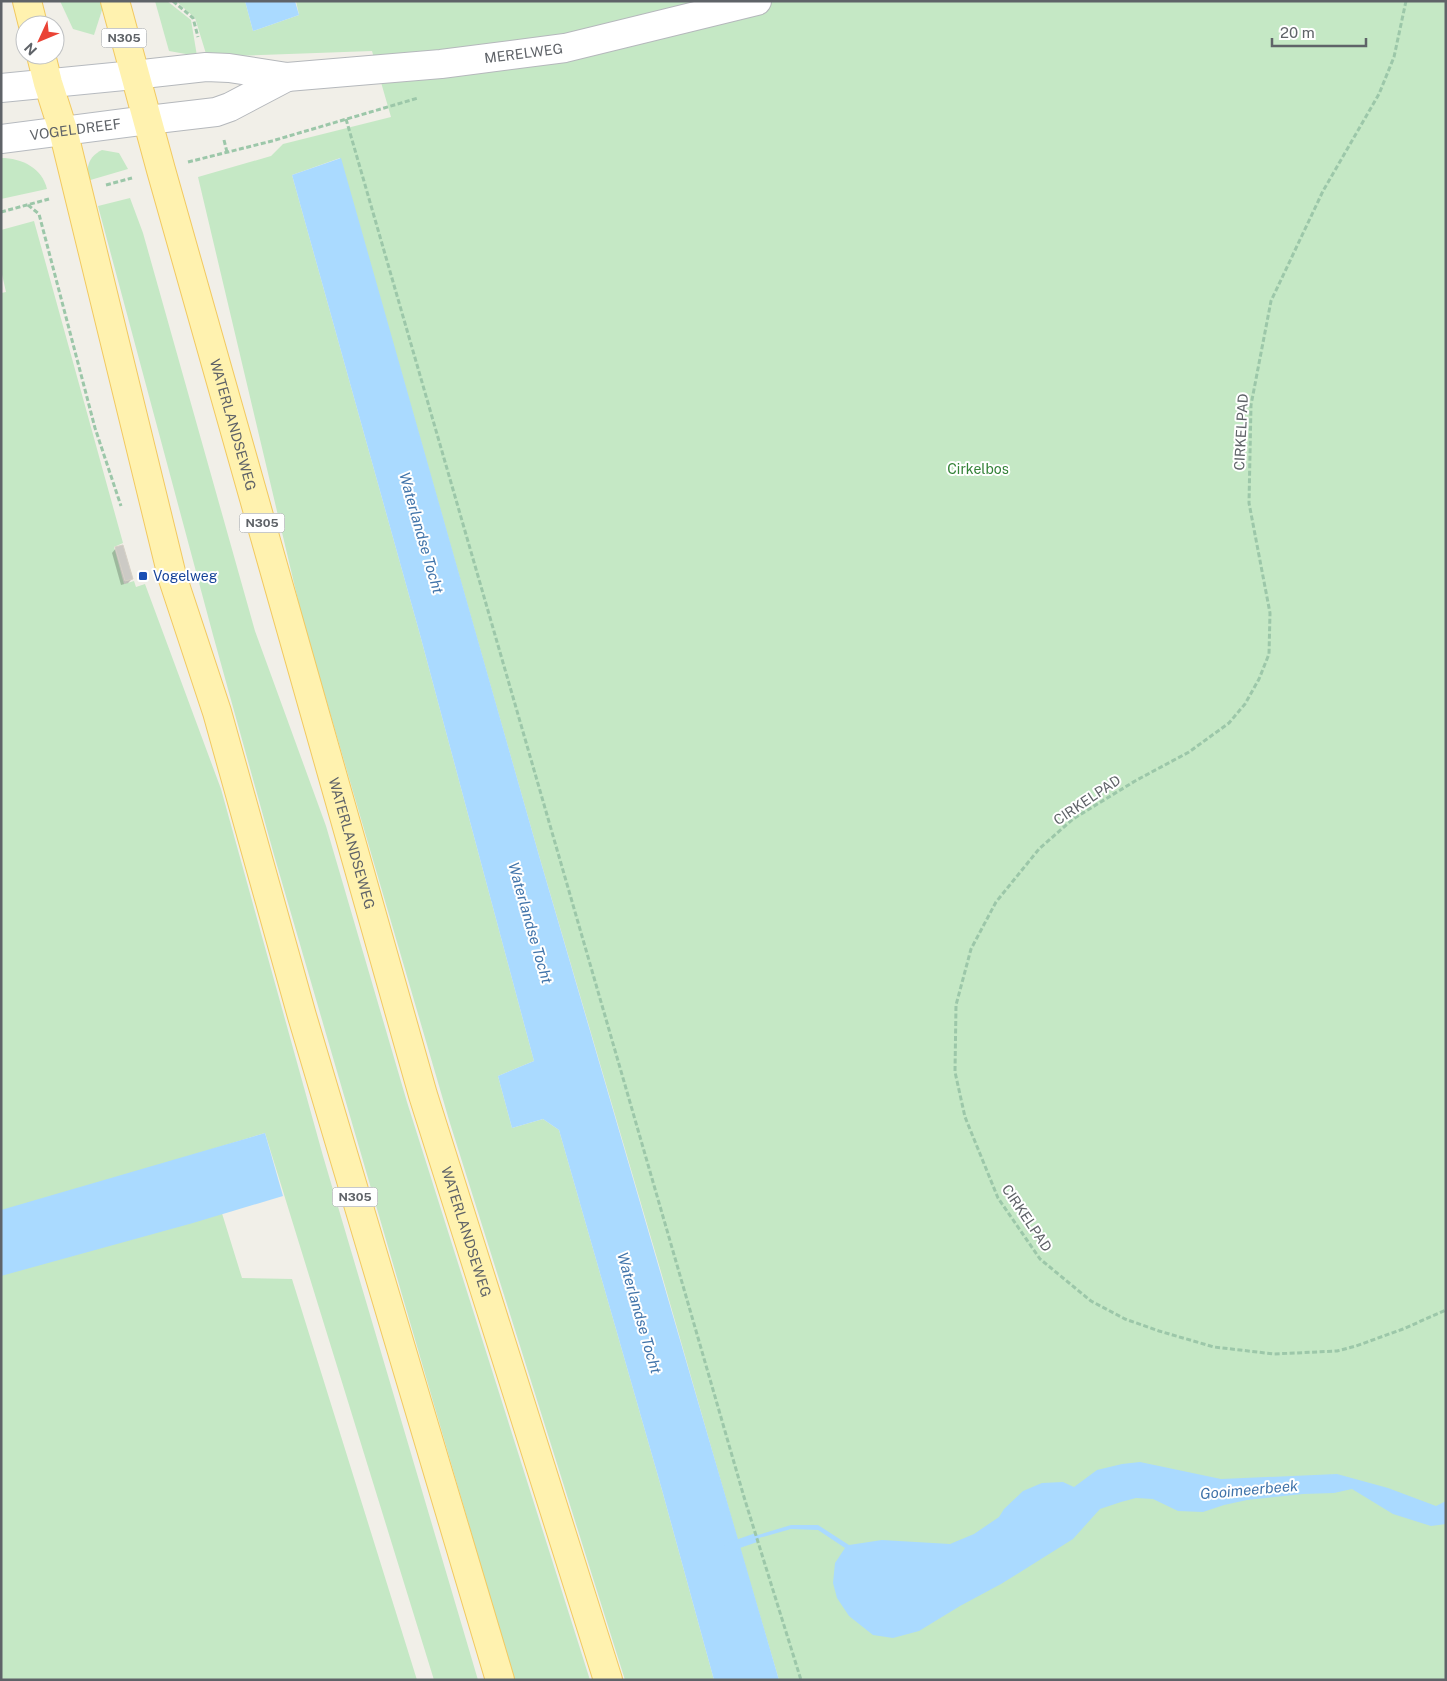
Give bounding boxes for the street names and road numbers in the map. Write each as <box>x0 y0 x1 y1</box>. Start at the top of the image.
road number: N305 <box>102 28 146 48</box>
street label: MERELWEG <box>483 40 564 66</box>
street label: VOGELDREEF <box>29 116 122 143</box>
street label: WATERLANDSEWEG <box>207 357 259 492</box>
street label: CIRKELPAD <box>1231 393 1251 471</box>
road number: N305 <box>240 514 284 532</box>
street label: CIRKELPAD <box>1051 772 1123 828</box>
street label: WATERLANDSEWEG <box>326 776 378 911</box>
street label: WATERLANDSEWEG <box>438 1165 494 1299</box>
street label: CIRKELPAD <box>999 1182 1055 1254</box>
road number: N305 <box>332 1188 378 1206</box>

